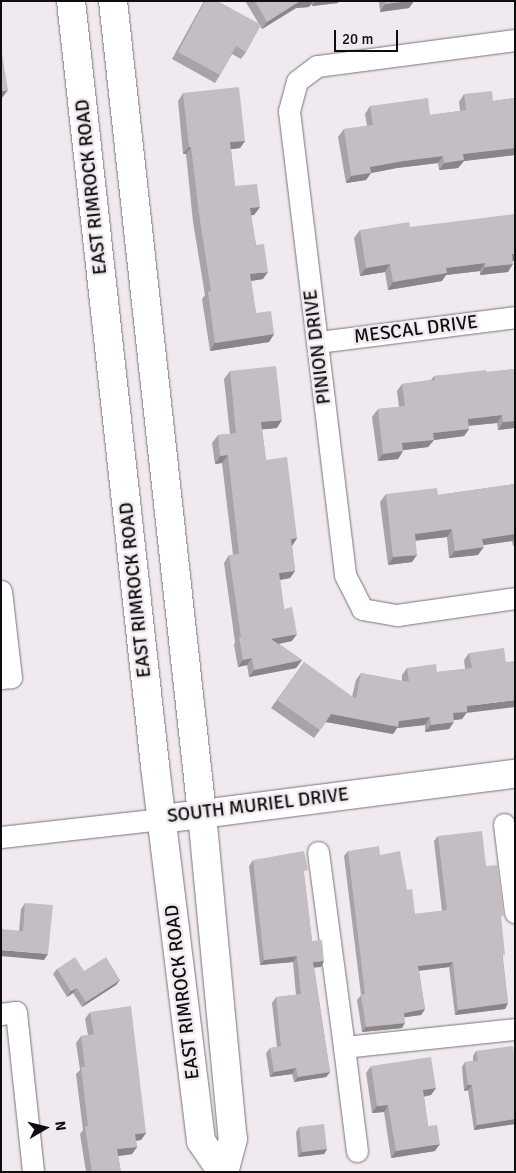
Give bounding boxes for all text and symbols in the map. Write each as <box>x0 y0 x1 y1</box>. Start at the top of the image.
scale bar <box>336 20 400 52</box>
text: 20 m <box>342 30 373 48</box>
street label: EAST RIMROCK ROAD <box>71 98 113 276</box>
street label: PINION DRIVE <box>300 288 336 406</box>
street label: MESCAL DRIVE <box>353 311 479 349</box>
street label: EAST RIMROCK ROAD <box>115 501 157 679</box>
street label: SOUTH MURIEL DRIVE <box>166 784 350 828</box>
street label: EAST RIMROCK ROAD <box>161 903 205 1081</box>
north arrow <box>20 1103 70 1153</box>
text: N <box>51 1120 69 1132</box>

